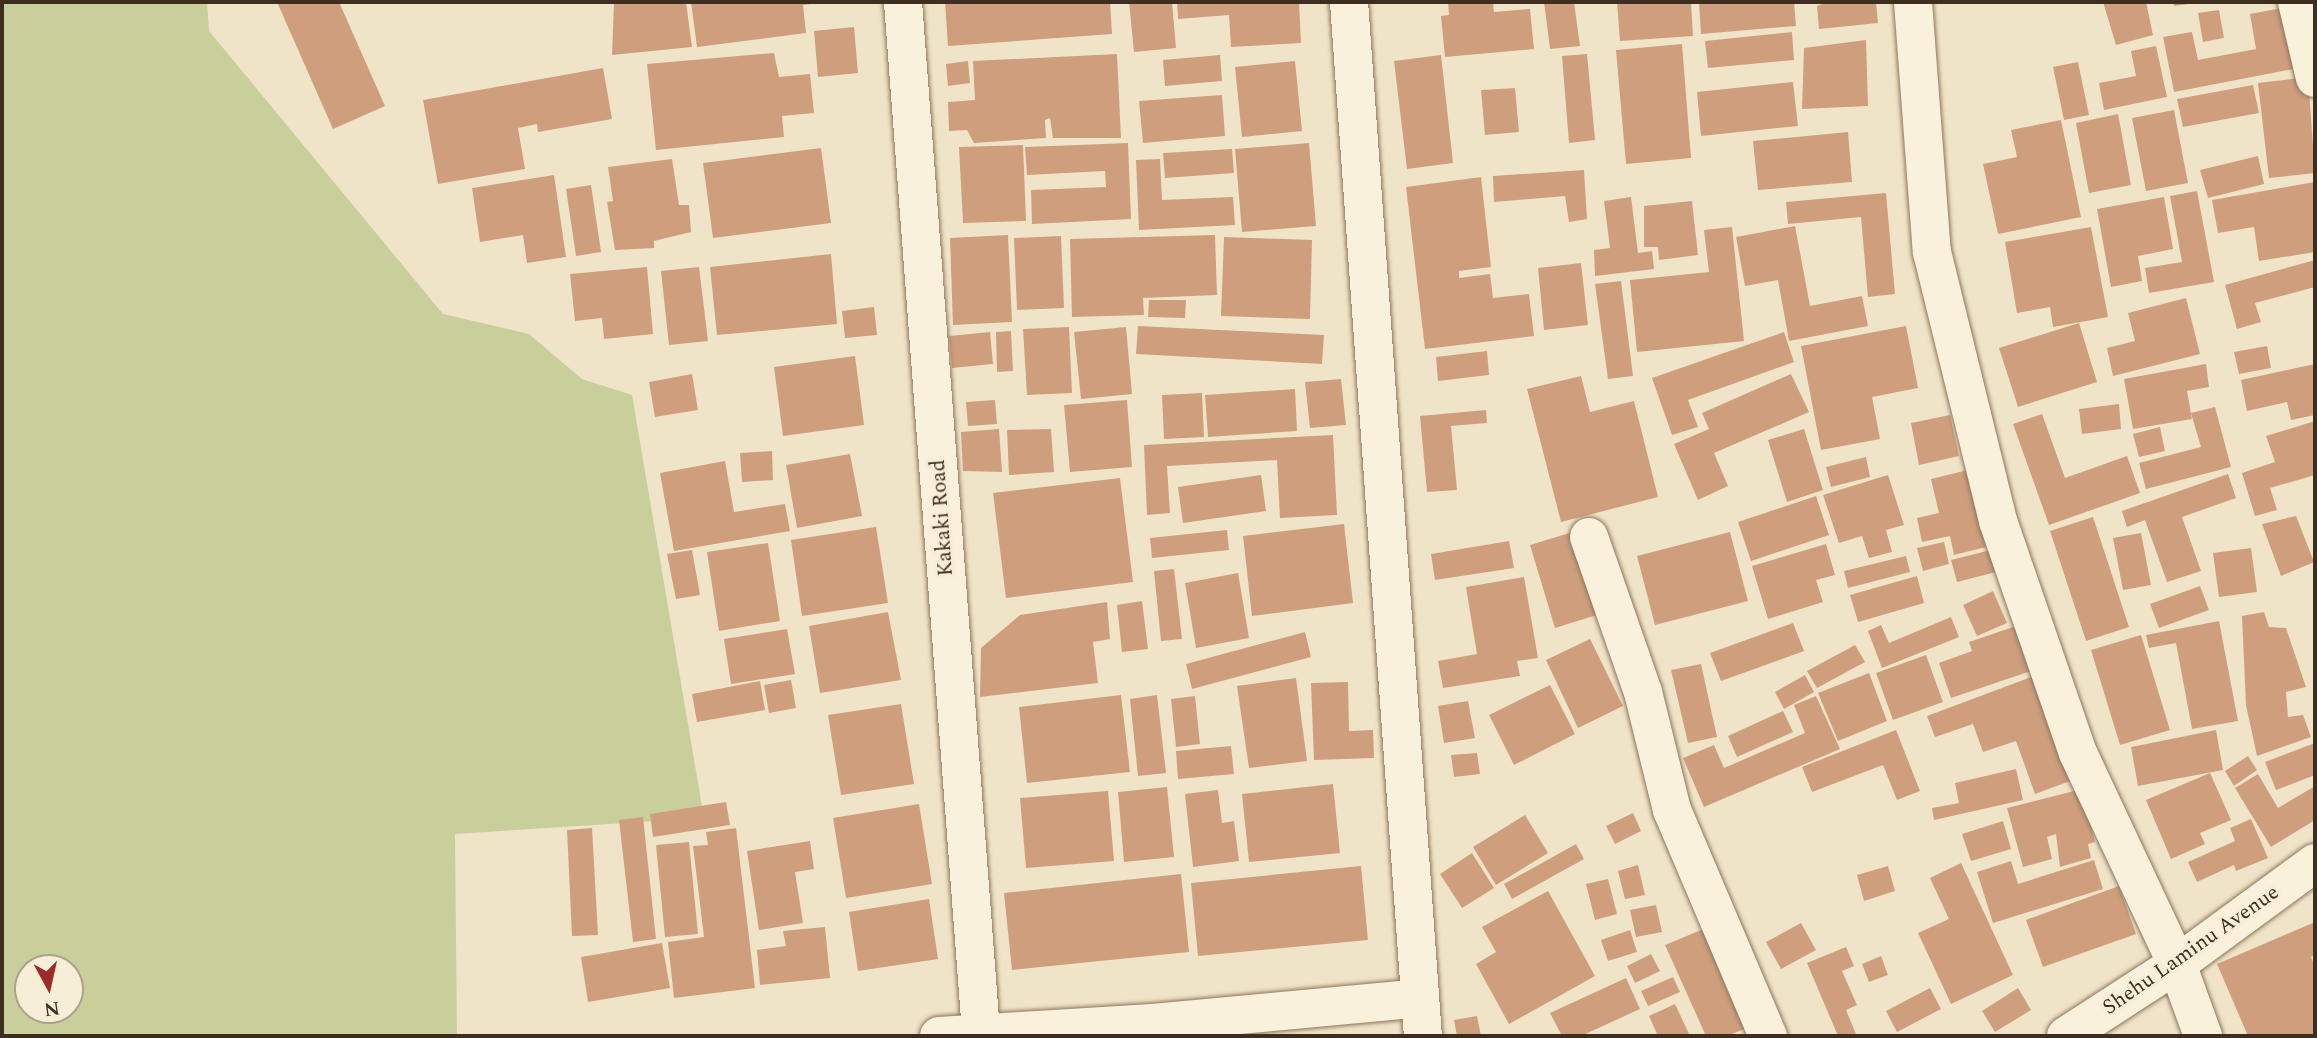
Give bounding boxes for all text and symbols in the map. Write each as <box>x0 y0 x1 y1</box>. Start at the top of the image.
street label: Kakaki Road <box>925 459 959 577</box>
street label: Shehu Laminu Avenue <box>2098 880 2284 1020</box>
north arrow <box>14 954 84 1024</box>
text: N <box>42 993 61 1024</box>

